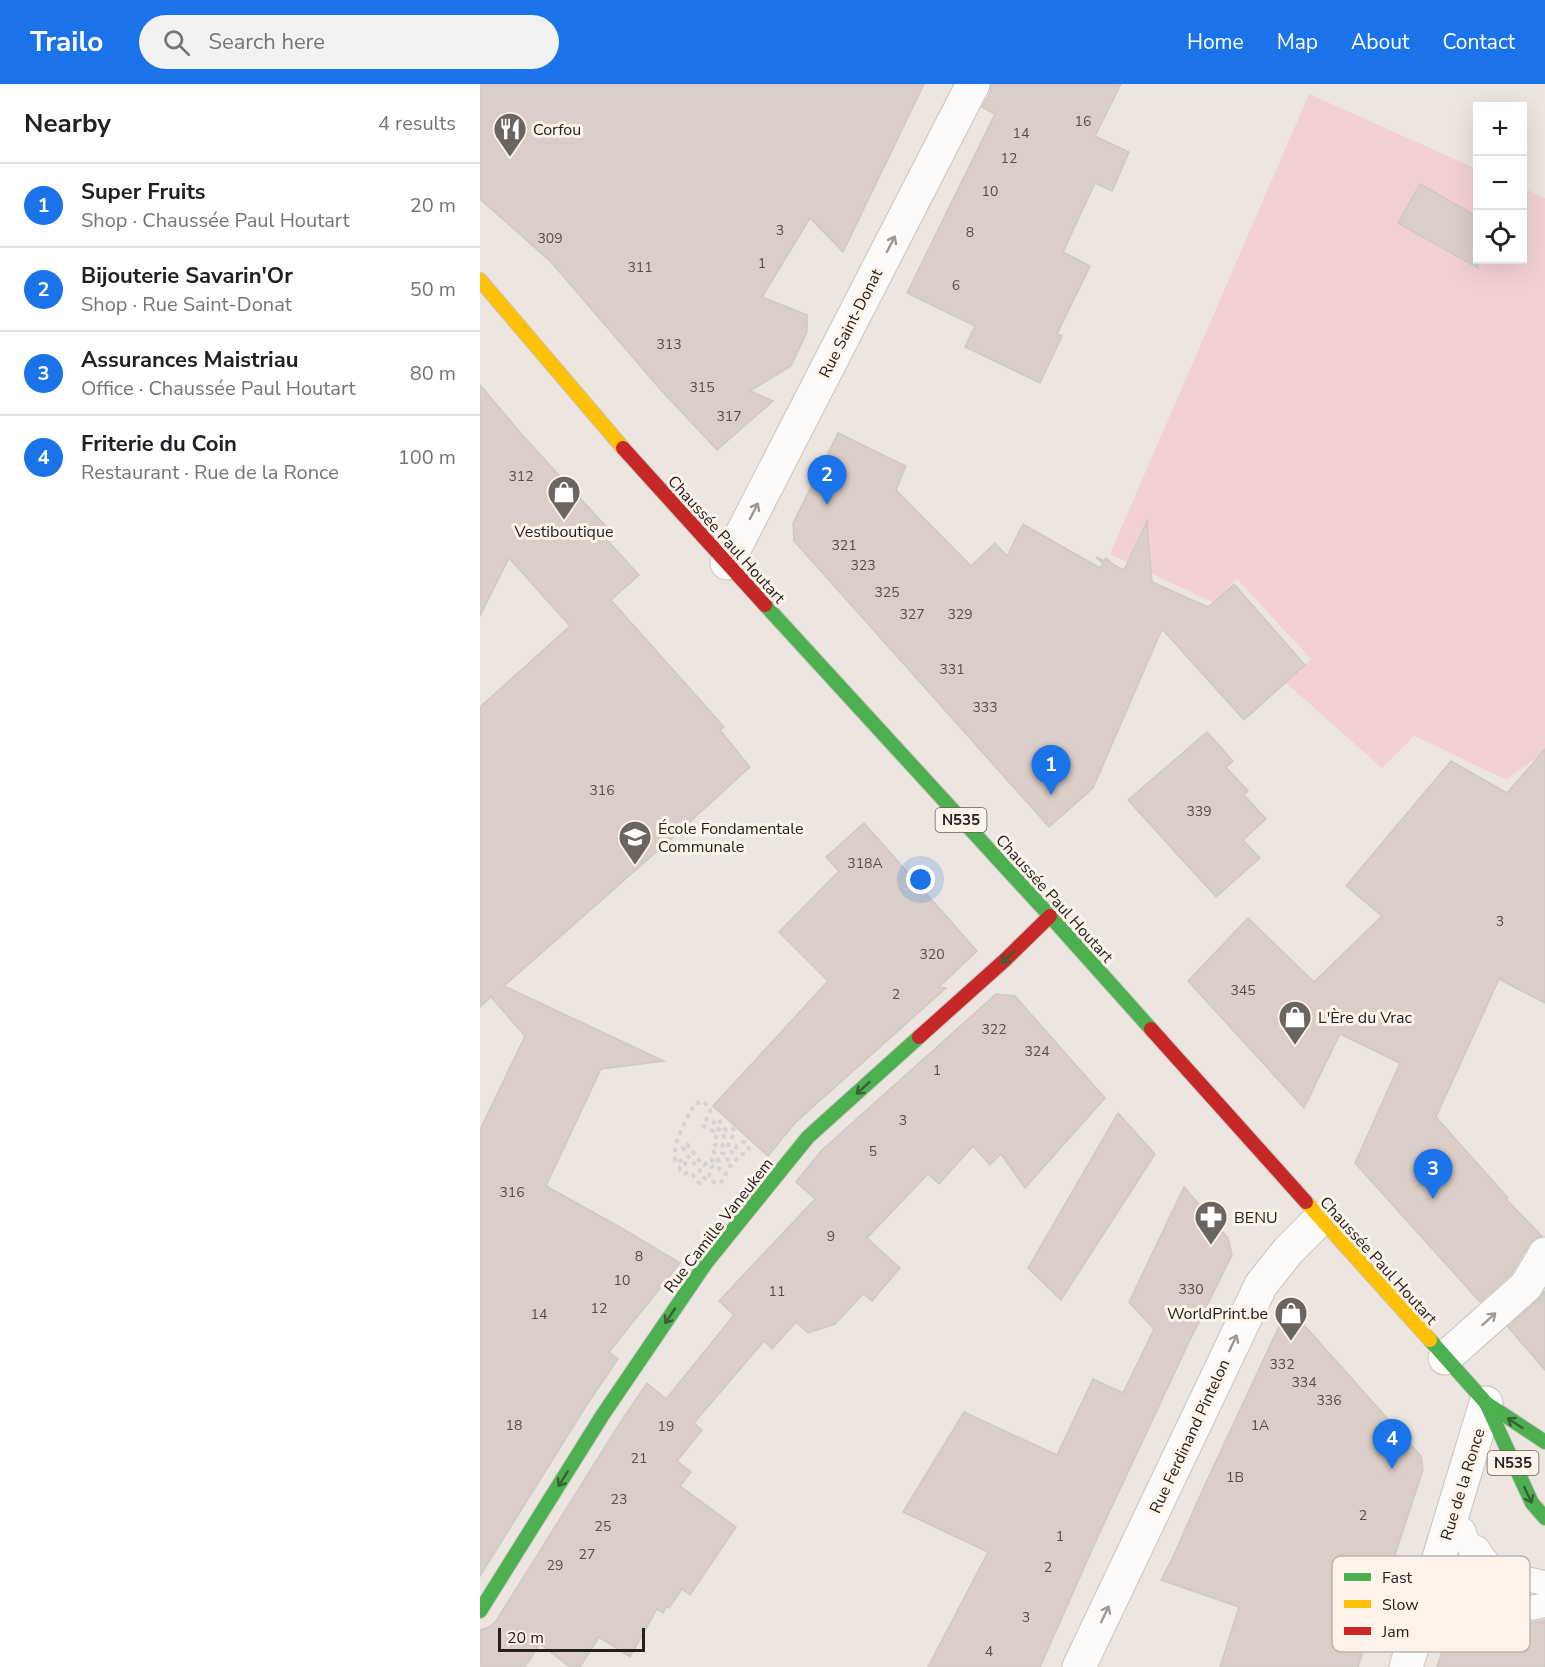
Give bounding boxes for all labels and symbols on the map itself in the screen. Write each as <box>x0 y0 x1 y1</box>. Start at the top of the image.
restaurant icon: Corfou <box>492 111 528 158</box>
house number: 16 <box>1075 112 1091 131</box>
place label: Corfou <box>533 119 581 141</box>
house number: 14 <box>1013 124 1029 143</box>
house number: 12 <box>1001 149 1017 168</box>
house number: 10 <box>982 182 998 201</box>
house number: 3 <box>776 221 784 240</box>
house number: 8 <box>966 223 974 242</box>
house number: 309 <box>537 229 563 248</box>
one-way arrow <box>885 236 897 253</box>
house number: 1 <box>758 254 766 273</box>
house number: 311 <box>627 258 653 277</box>
street label: Rue Saint-Donat <box>814 265 888 382</box>
house number: 6 <box>952 276 960 295</box>
house number: 313 <box>656 335 682 354</box>
house number: 315 <box>689 378 715 397</box>
house number: 317 <box>716 407 742 426</box>
pin: 2 <box>808 456 846 505</box>
house number: 312 <box>508 467 534 486</box>
street label: Chaussée Paul Houtart <box>663 471 790 609</box>
shop icon: Vestiboutique <box>546 474 582 521</box>
one-way arrow <box>748 503 760 520</box>
place label: Vestiboutique <box>514 521 613 543</box>
house number: 321 <box>831 536 857 555</box>
house number: 323 <box>850 556 876 575</box>
house number: 325 <box>874 583 900 602</box>
house number: 327 <box>899 605 925 624</box>
house number: 329 <box>947 605 973 624</box>
house number: 331 <box>939 660 965 679</box>
house number: 333 <box>972 698 998 717</box>
pin: 1 <box>1032 746 1070 795</box>
house number: 316 <box>589 781 615 800</box>
house number: 339 <box>1186 802 1212 821</box>
road number: N535 <box>936 808 986 832</box>
place label: École Fondamentale Communale <box>658 818 804 858</box>
school or university icon: École Fondamentale Communale <box>617 819 653 866</box>
street label: Chaussée Paul Houtart <box>991 830 1118 968</box>
house number: 318A <box>847 854 883 873</box>
your location <box>906 865 935 894</box>
house number: 3 <box>1496 912 1504 931</box>
house number: 320 <box>919 945 945 964</box>
one-way arrow <box>1001 950 1016 964</box>
house number: 345 <box>1230 981 1256 1000</box>
house number: 2 <box>892 985 900 1004</box>
shop icon: L'Ère du Vrac <box>1277 999 1313 1046</box>
place label: L'Ère du Vrac <box>1318 1007 1412 1029</box>
house number: 322 <box>981 1020 1007 1039</box>
house number: 324 <box>1024 1042 1050 1061</box>
house number: 1 <box>933 1061 941 1080</box>
one-way arrow <box>856 1081 871 1095</box>
house number: 3 <box>899 1111 907 1130</box>
house number: 5 <box>869 1142 877 1161</box>
pin: 3 <box>1414 1150 1452 1199</box>
street label: Rue Camille Vaneukem <box>659 1153 779 1298</box>
house number: 316 <box>499 1183 525 1202</box>
street label: Chaussée Paul Houtart <box>1315 1192 1442 1330</box>
pharmacy icon: BENU <box>1193 1199 1229 1246</box>
place label: BENU <box>1234 1207 1278 1229</box>
house number: 9 <box>827 1227 835 1246</box>
house number: 8 <box>635 1247 643 1266</box>
house number: 10 <box>614 1271 630 1290</box>
house number: 330 <box>1178 1280 1204 1299</box>
house number: 11 <box>769 1282 785 1301</box>
shop icon: WorldPrint.be <box>1273 1295 1309 1342</box>
house number: 12 <box>591 1299 607 1318</box>
place label: WorldPrint.be <box>1167 1303 1268 1325</box>
house number: 14 <box>531 1305 547 1324</box>
one-way arrow <box>664 1307 676 1324</box>
one-way arrow <box>1481 1312 1496 1326</box>
one-way arrow <box>1228 1335 1240 1353</box>
house number: 332 <box>1269 1355 1295 1374</box>
street label: Rue Ferdinand Pintelon <box>1145 1356 1235 1517</box>
house number: 334 <box>1291 1373 1317 1392</box>
house number: 336 <box>1316 1391 1342 1410</box>
house number: 18 <box>506 1416 522 1435</box>
house number: 1A <box>1251 1416 1269 1435</box>
one-way arrow <box>1507 1416 1524 1429</box>
house number: 19 <box>658 1417 674 1436</box>
pin: 4 <box>1372 1420 1412 1469</box>
street label: Rue de la Ronce <box>1435 1426 1490 1543</box>
house number: 21 <box>631 1449 647 1468</box>
road number: N535 <box>1488 1451 1538 1475</box>
house number: 1B <box>1226 1468 1244 1487</box>
one-way arrow <box>556 1470 568 1487</box>
one-way arrow <box>1522 1485 1534 1503</box>
house number: 23 <box>611 1490 627 1509</box>
house number: 2 <box>1359 1506 1367 1525</box>
house number: 25 <box>595 1517 611 1536</box>
house number: 1 <box>1056 1527 1064 1546</box>
house number: 27 <box>579 1545 595 1564</box>
house number: 29 <box>547 1556 563 1575</box>
legend <box>1332 1556 1530 1652</box>
house number: 2 <box>1044 1558 1052 1577</box>
text: Fast <box>1382 1567 1413 1589</box>
text: Slow <box>1382 1594 1419 1616</box>
one-way arrow <box>1099 1606 1111 1624</box>
house number: 3 <box>1022 1608 1030 1627</box>
text: Jam <box>1381 1621 1409 1643</box>
scale bar <box>498 1625 645 1652</box>
house number: 4 <box>985 1642 993 1661</box>

